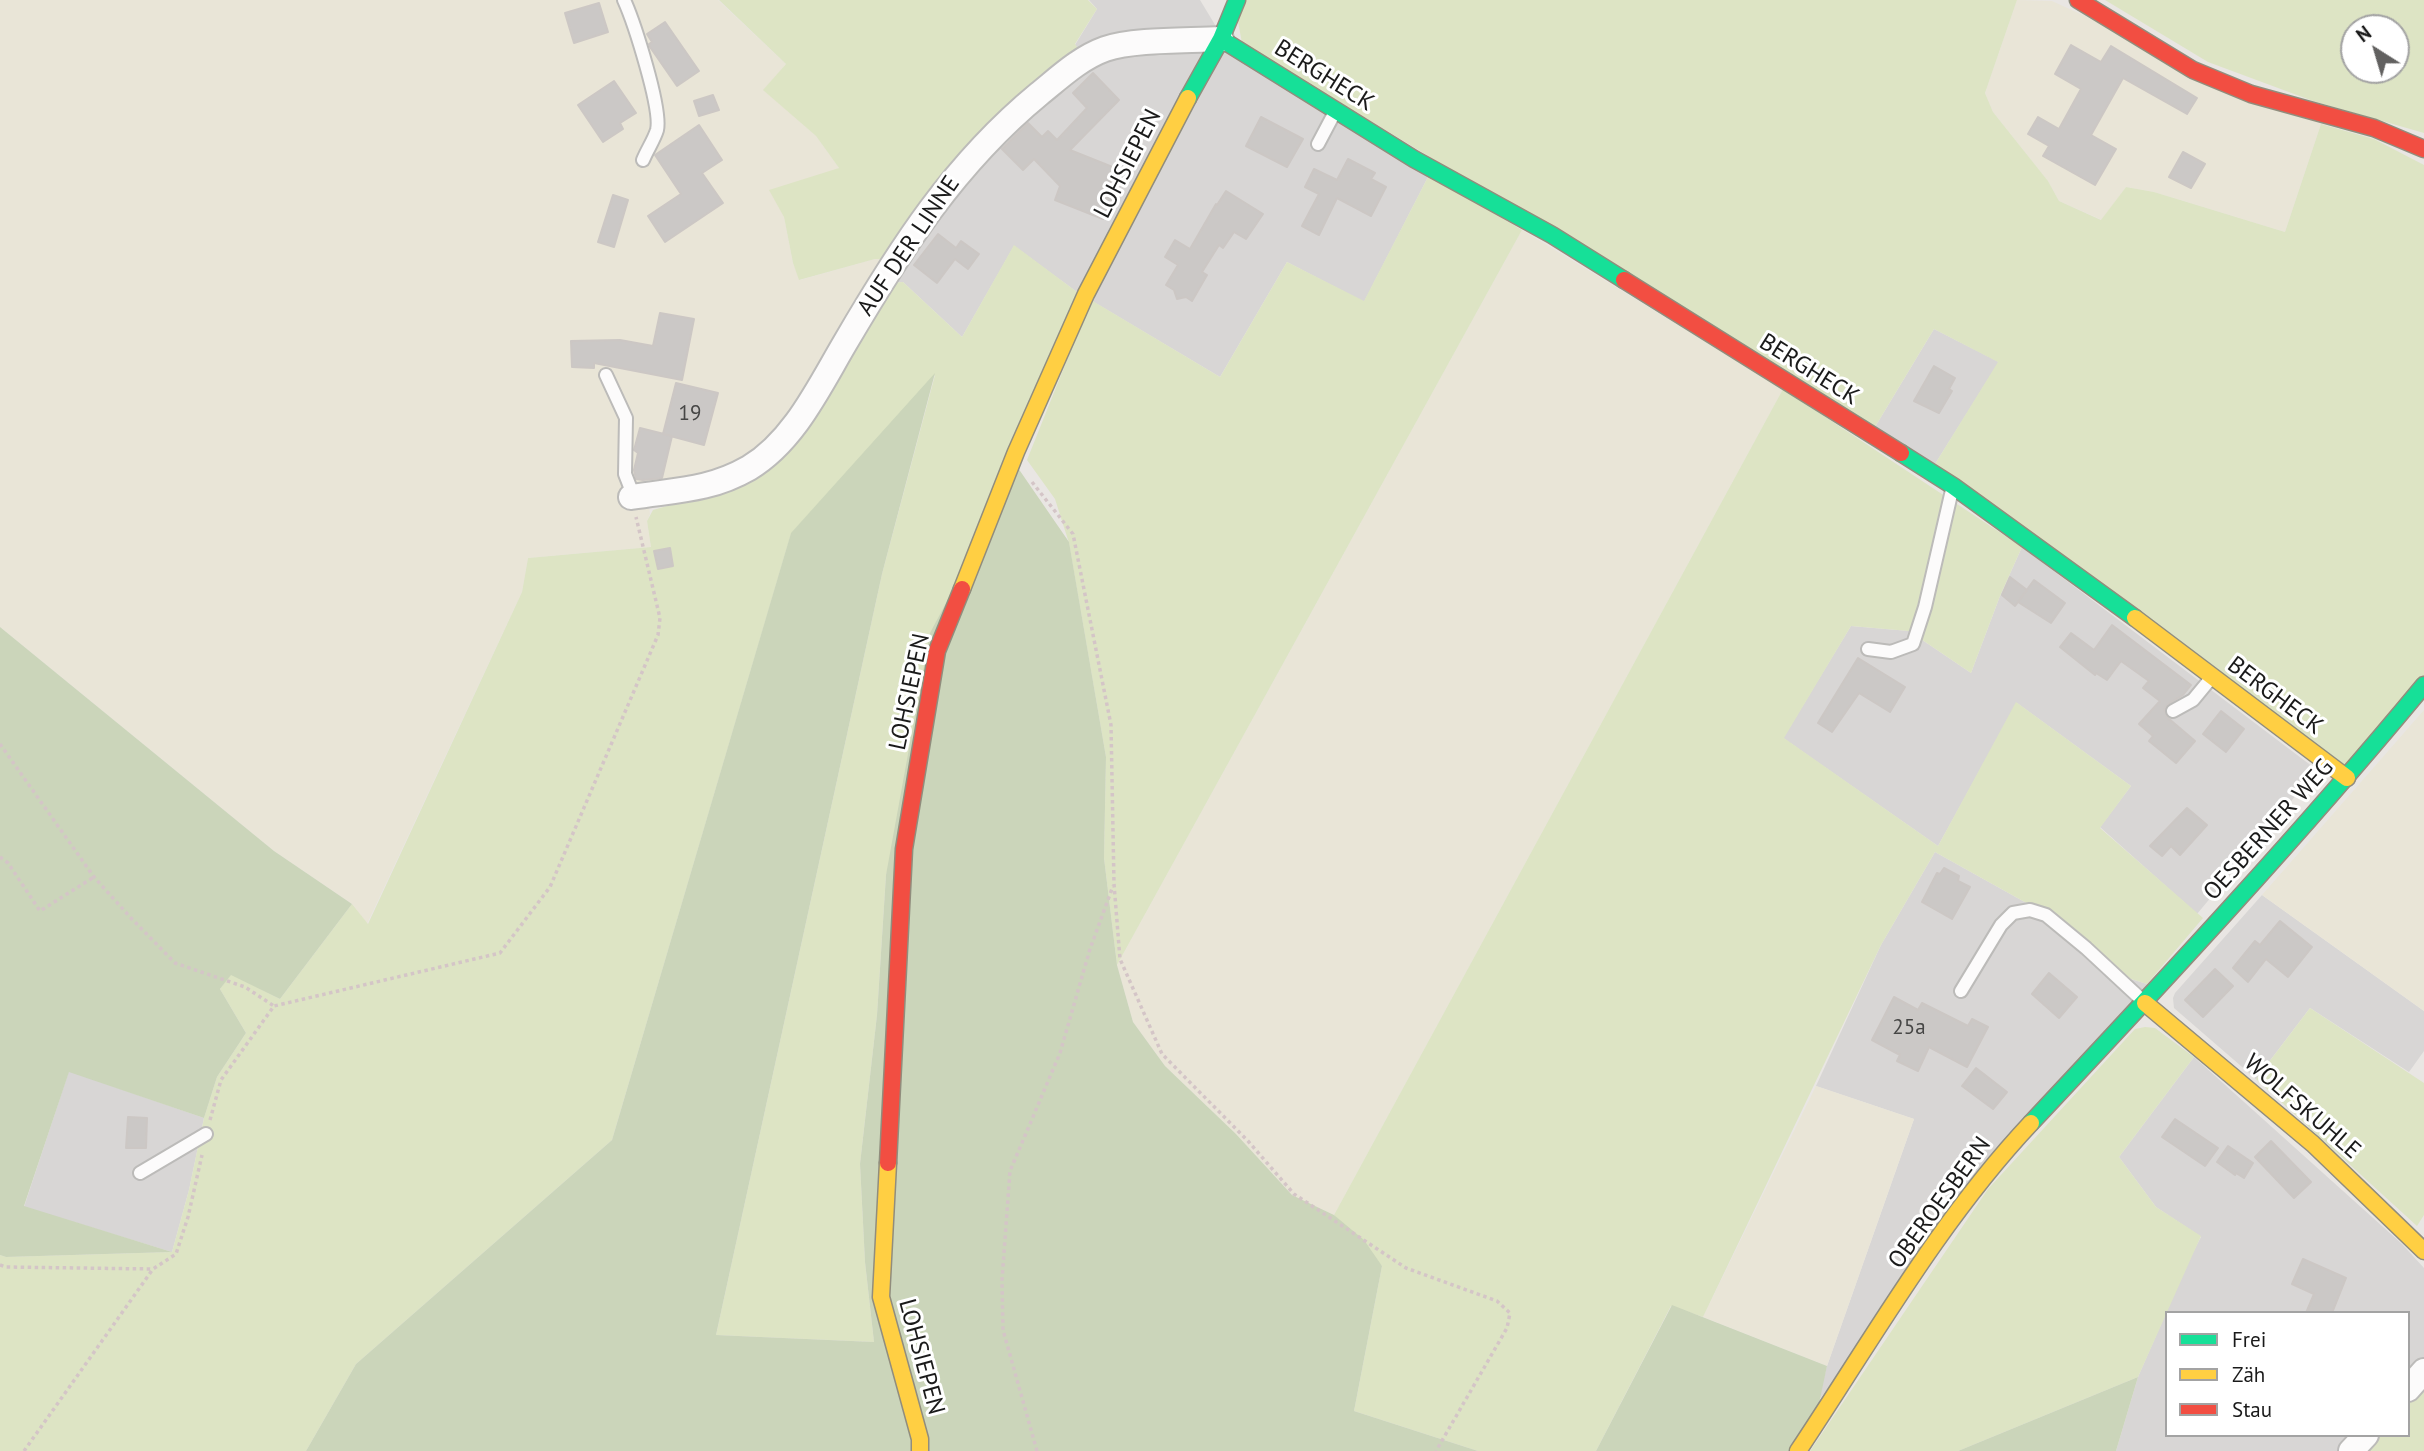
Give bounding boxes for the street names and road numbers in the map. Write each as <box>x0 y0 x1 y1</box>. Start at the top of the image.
street label: BERGHECK <box>1269 34 1379 118</box>
street label: LOHSIEPEN <box>1088 105 1168 223</box>
street label: AUF DER LINNE <box>852 171 966 321</box>
street label: BERGHECK <box>1754 328 1864 412</box>
street label: LOHSIEPEN <box>884 631 936 753</box>
street label: BERGHECK <box>2222 651 2328 741</box>
street label: OESBERNER WEG <box>2198 753 2340 907</box>
street label: WOLFSKUHLE <box>2238 1049 2366 1165</box>
street label: OBEROESBERN <box>1883 1131 1997 1275</box>
street label: LOHSIEPEN <box>892 1296 950 1418</box>

